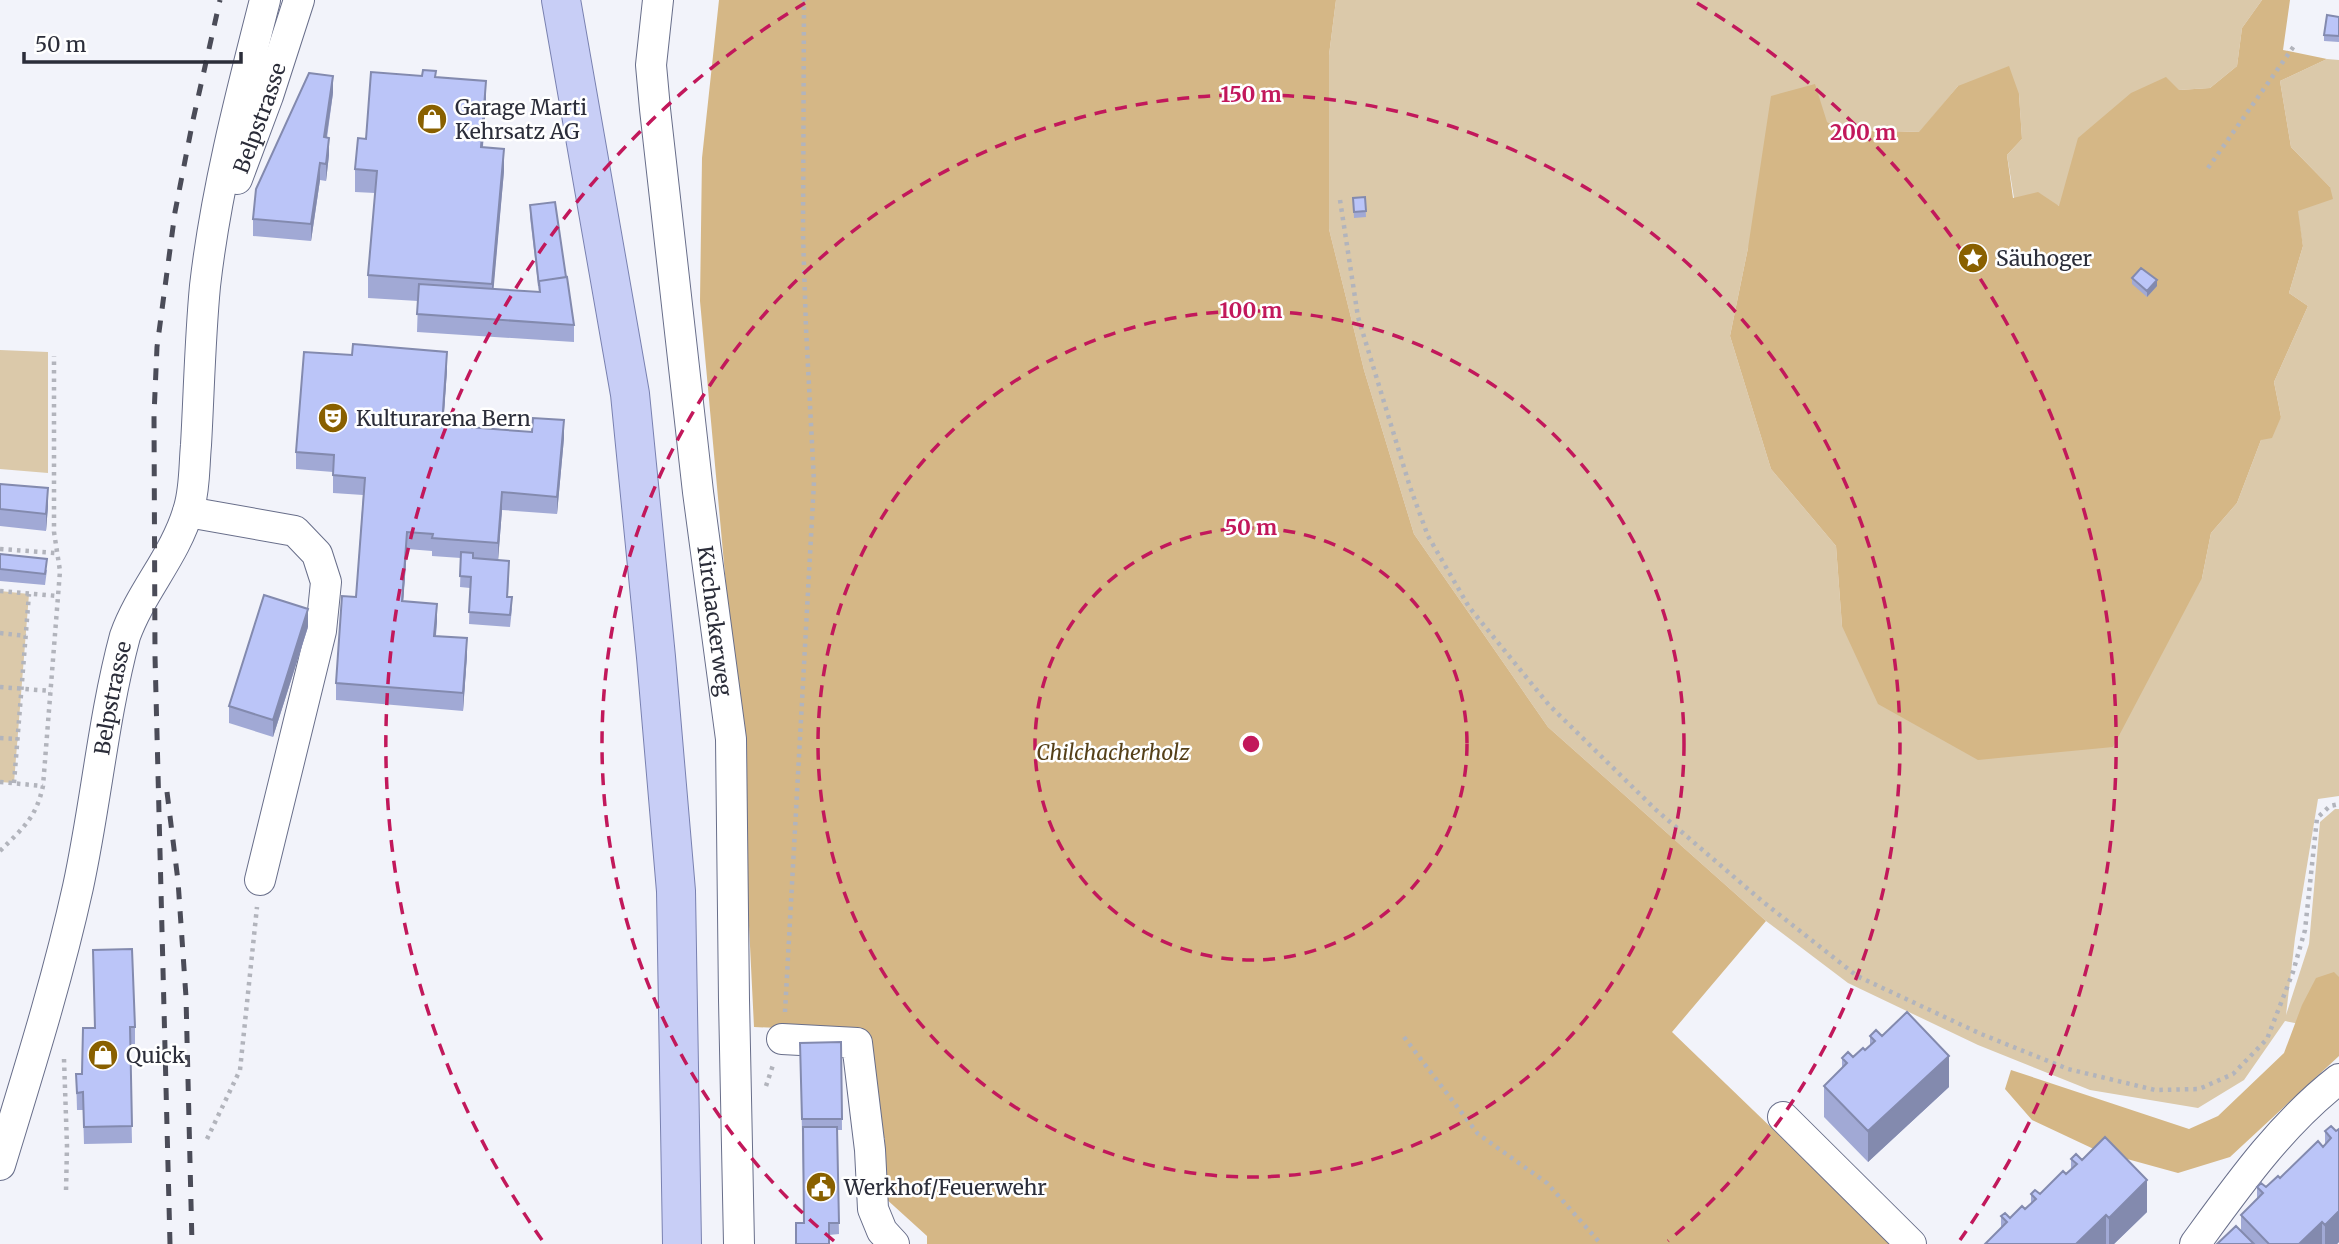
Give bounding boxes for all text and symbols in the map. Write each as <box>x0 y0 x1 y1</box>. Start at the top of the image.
scale bar <box>24 21 242 65</box>
text: 50 m <box>35 31 86 58</box>
street label: Belpstrasse <box>227 59 291 177</box>
text: 150 m <box>1220 81 1282 108</box>
place label: Garage Marti Kehrsatz AG <box>455 94 587 145</box>
shop icon: Garage Marti Kehrsatz AG <box>415 102 449 136</box>
text: 200 m <box>1830 119 1896 146</box>
place icon: Säuhoger <box>1956 241 1990 275</box>
place label: Säuhoger <box>1996 245 2092 272</box>
text: 100 m <box>1220 297 1282 324</box>
theatre icon: Kulturarena Bern <box>316 401 350 435</box>
place label: Kulturarena Bern <box>356 405 531 432</box>
text: 50 m <box>1225 514 1277 541</box>
street label: Kirchackerweg <box>692 544 739 698</box>
street label: Belpstrasse <box>88 638 137 757</box>
centre of rings <box>1239 732 1263 756</box>
park label: Chilchacherholz <box>1036 739 1190 766</box>
shop icon: Quick <box>86 1038 120 1072</box>
place label: Quick <box>126 1042 186 1069</box>
public building icon: Werkhof/Feuerwehr <box>804 1170 838 1204</box>
place label: Werkhof/Feuerwehr <box>843 1174 1047 1201</box>

